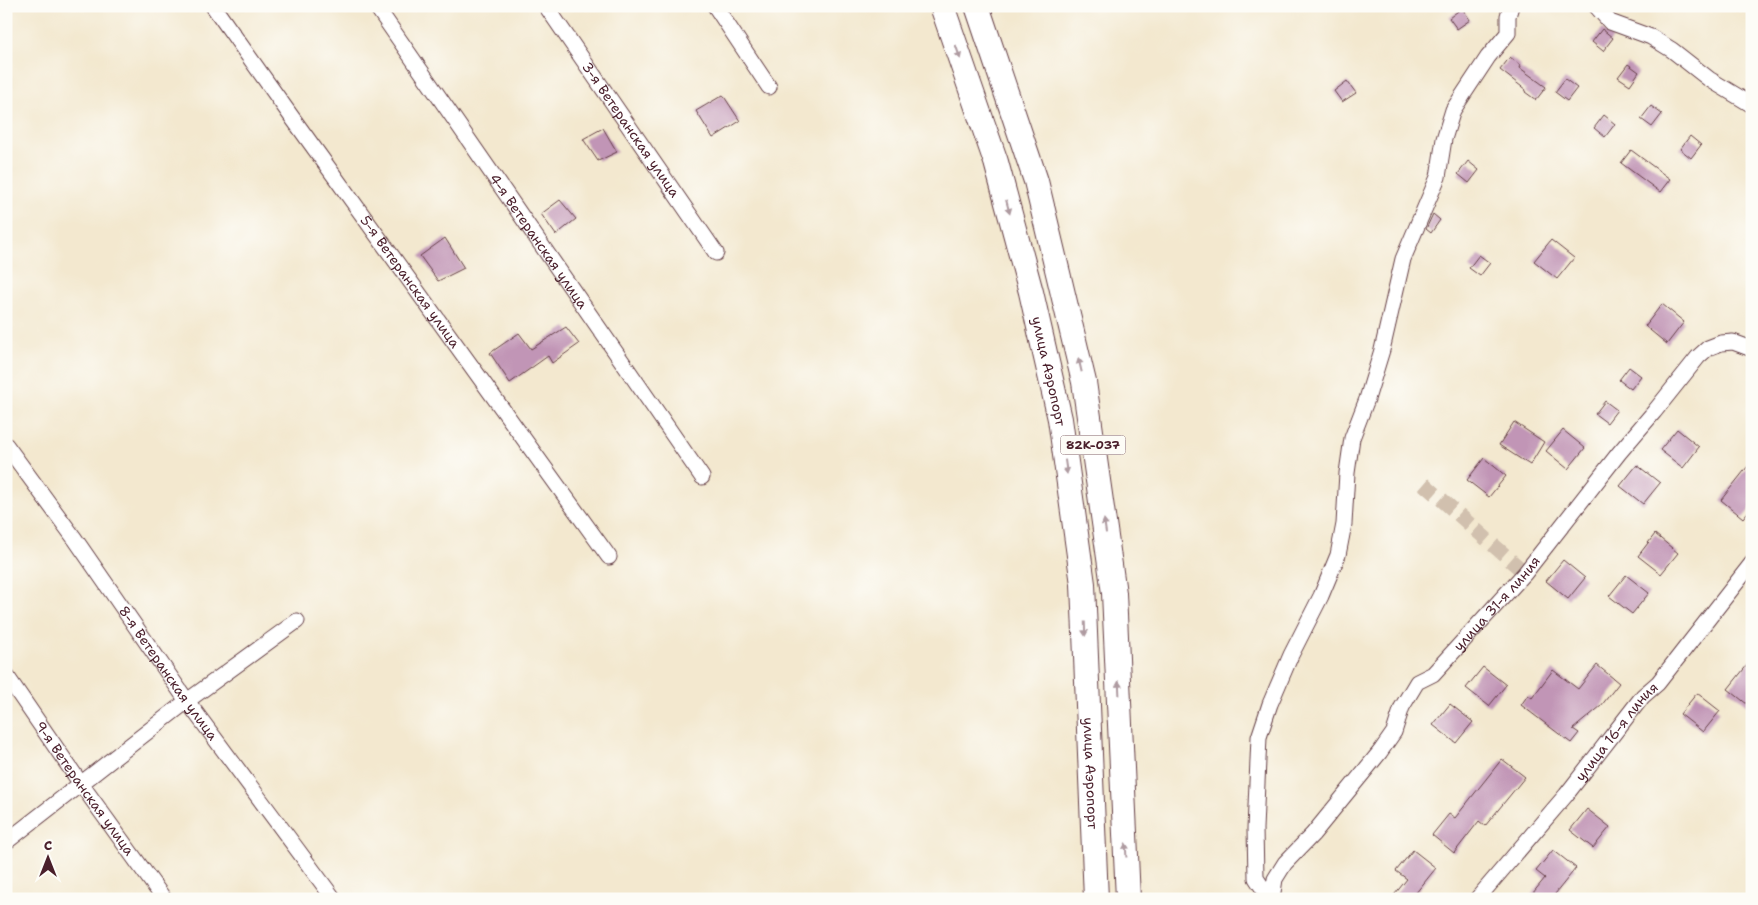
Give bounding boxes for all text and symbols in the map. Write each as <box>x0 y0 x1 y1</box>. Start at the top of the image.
one-way arrow <box>954 45 962 60</box>
street label: 3-я Ветеранская улица <box>578 58 684 201</box>
street label: 4-я Ветеранская улица <box>486 170 592 313</box>
one-way arrow <box>1005 199 1013 214</box>
street label: 5-я Ветеранская улица <box>356 212 464 352</box>
street label: улица Аэропорт <box>1028 315 1070 428</box>
one-way arrow <box>1076 358 1084 373</box>
road number: 82К-037 <box>1060 436 1126 454</box>
one-way arrow <box>1063 460 1071 476</box>
one-way arrow <box>1101 518 1109 534</box>
street label: улица 31-я линия <box>1449 552 1544 655</box>
street label: 8-я Ветеранская улица <box>115 602 222 744</box>
one-way arrow <box>1081 621 1089 637</box>
street label: улица 16-я линия <box>1571 678 1662 785</box>
one-way arrow <box>1114 679 1122 695</box>
street label: улица Аэропорт <box>1080 717 1102 830</box>
street label: 9-я Ветеранская улица <box>31 718 139 859</box>
north arrow <box>22 832 72 882</box>
text: С <box>44 836 52 854</box>
one-way arrow <box>1122 842 1130 858</box>

